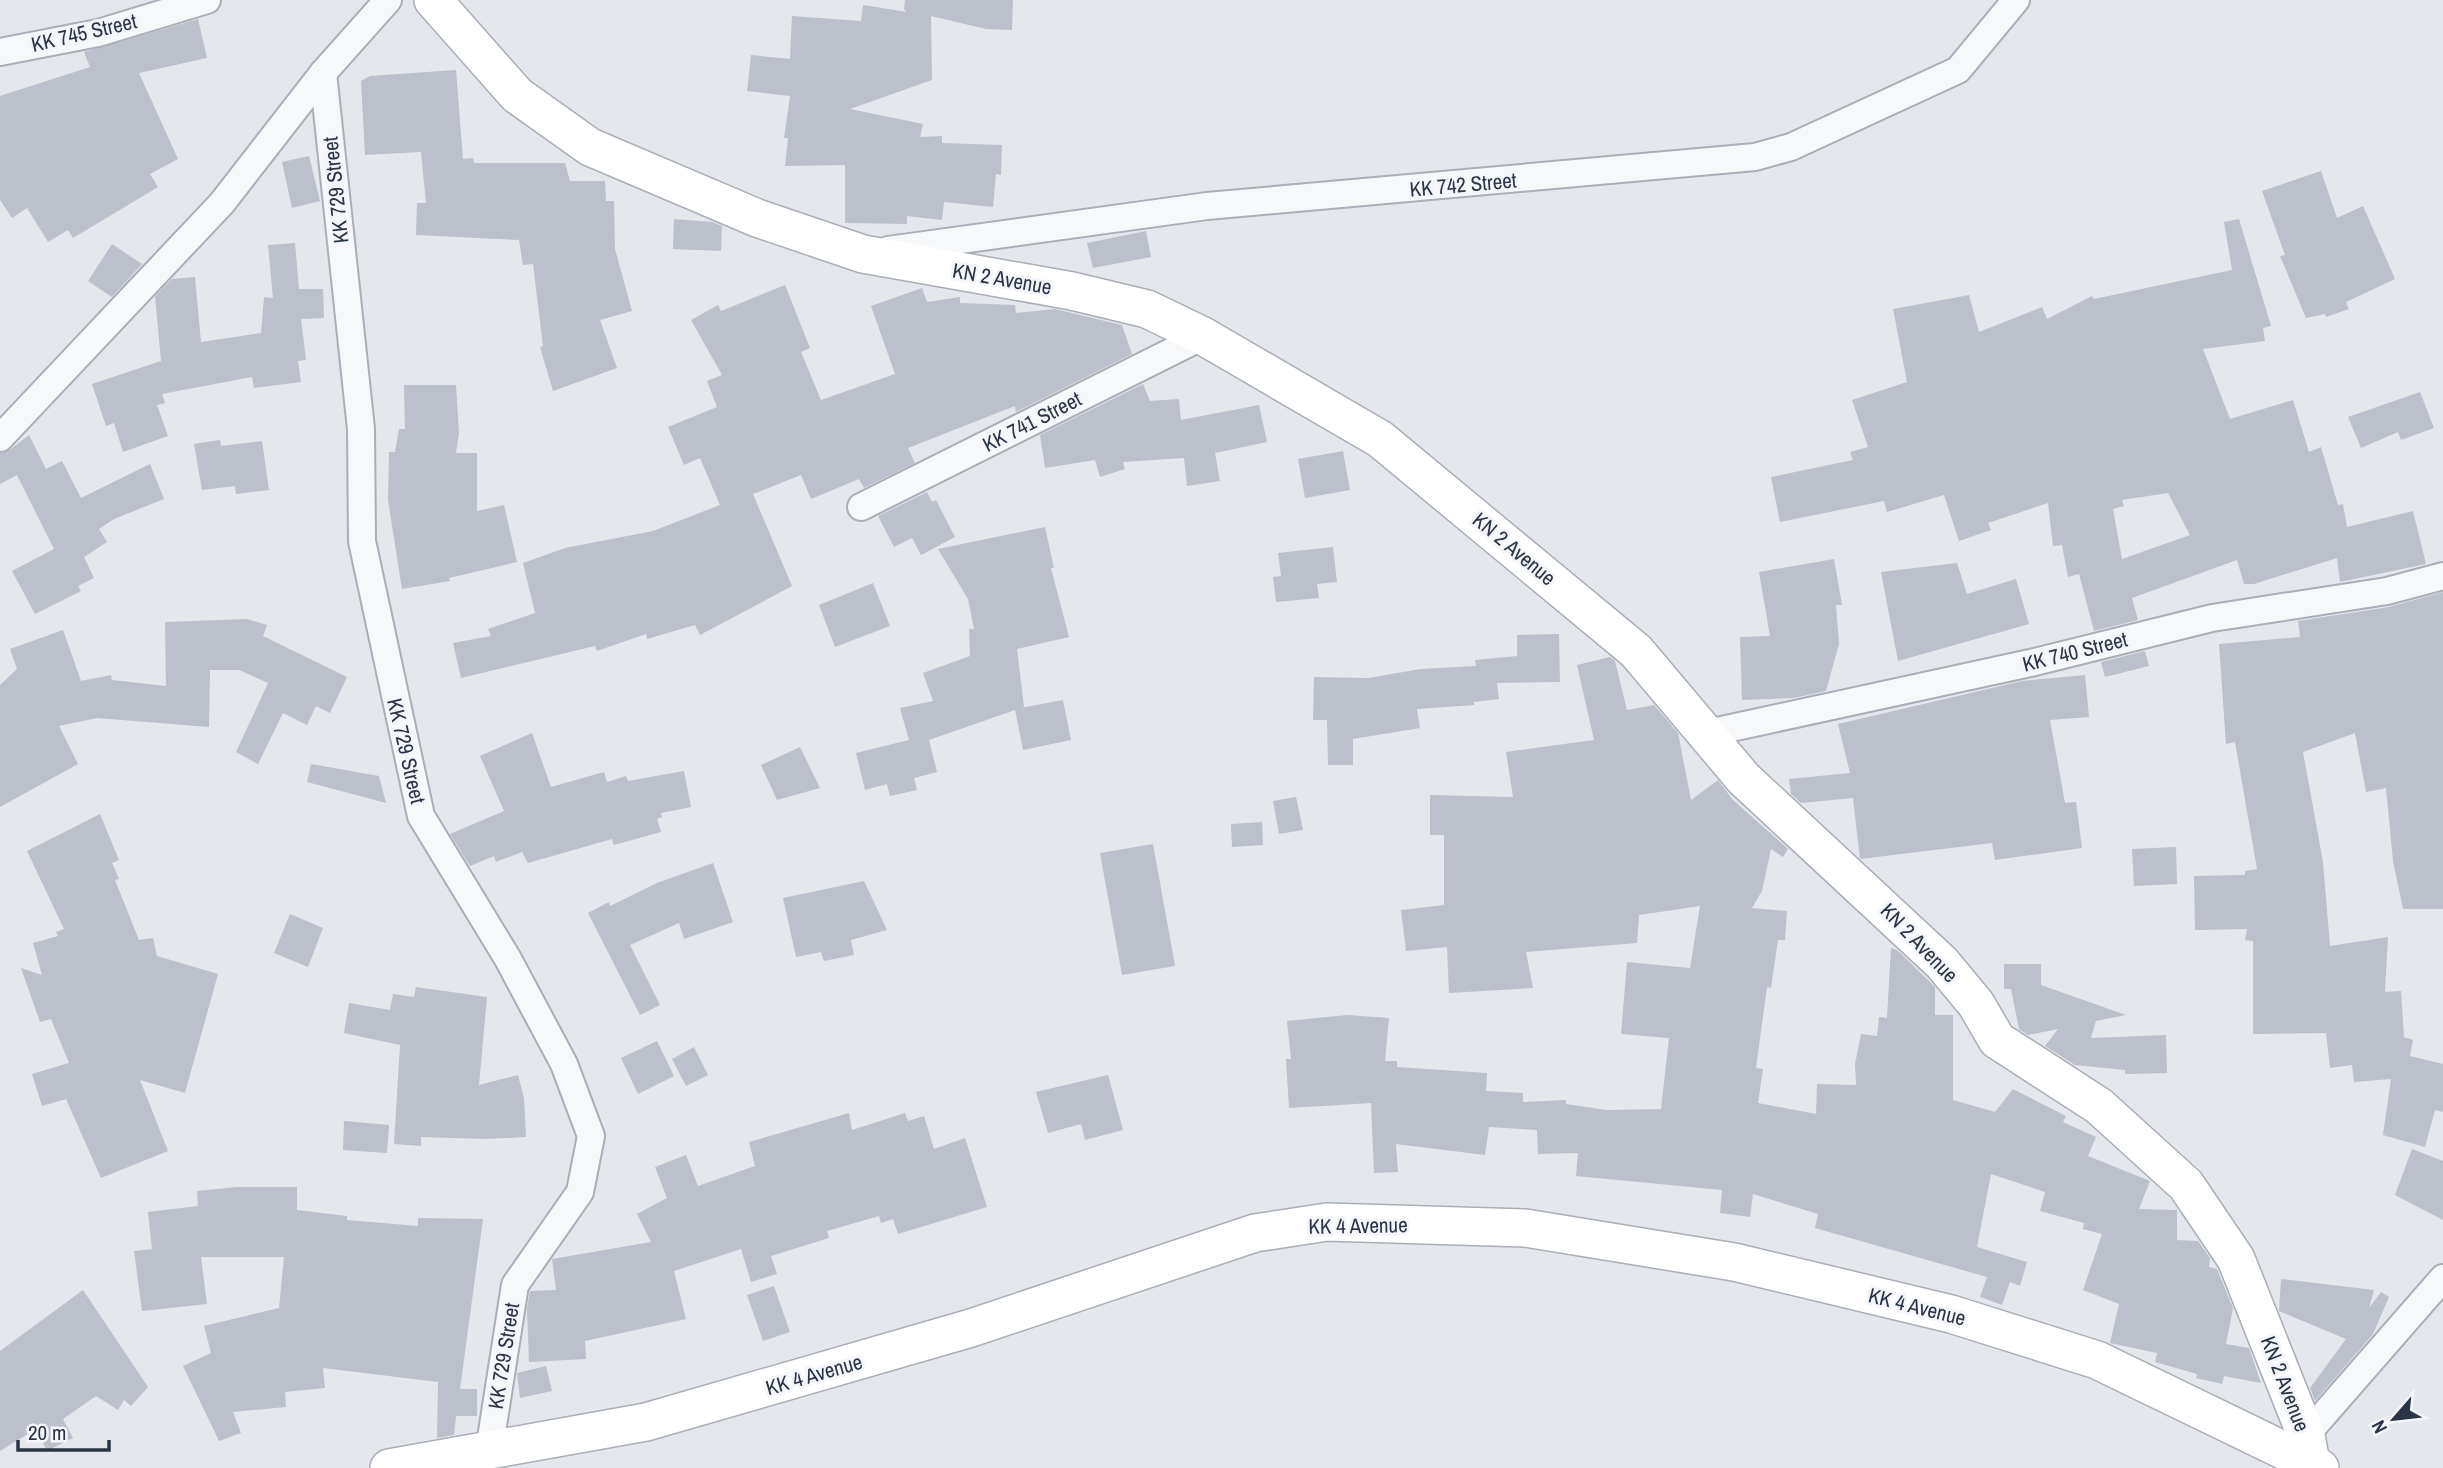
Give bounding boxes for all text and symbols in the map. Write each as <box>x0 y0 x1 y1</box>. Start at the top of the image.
street label: KK 745 Street <box>28 6 140 59</box>
street label: KK 729 Street <box>315 135 356 245</box>
street label: KK 742 Street <box>1408 165 1518 204</box>
street label: KN 2 Avenue <box>950 256 1054 301</box>
street label: KK 741 Street <box>977 384 1086 459</box>
street label: KN 2 Avenue <box>1467 505 1562 592</box>
street label: KK 740 Street <box>2019 624 2131 679</box>
street label: KK 729 Street <box>380 695 433 807</box>
street label: KN 2 Avenue <box>1874 897 1965 989</box>
street label: KK 4 Avenue <box>1308 1210 1408 1241</box>
street label: KK 4 Avenue <box>1865 1280 1969 1333</box>
street label: KK 729 Street <box>481 1300 526 1411</box>
street label: KN 2 Avenue <box>2254 1332 2317 1436</box>
street label: KK 4 Avenue <box>762 1347 866 1402</box>
north arrow <box>2359 1384 2429 1454</box>
scale bar <box>18 1408 108 1452</box>
text: N <box>2365 1416 2393 1438</box>
text: 20 m <box>28 1418 66 1447</box>

